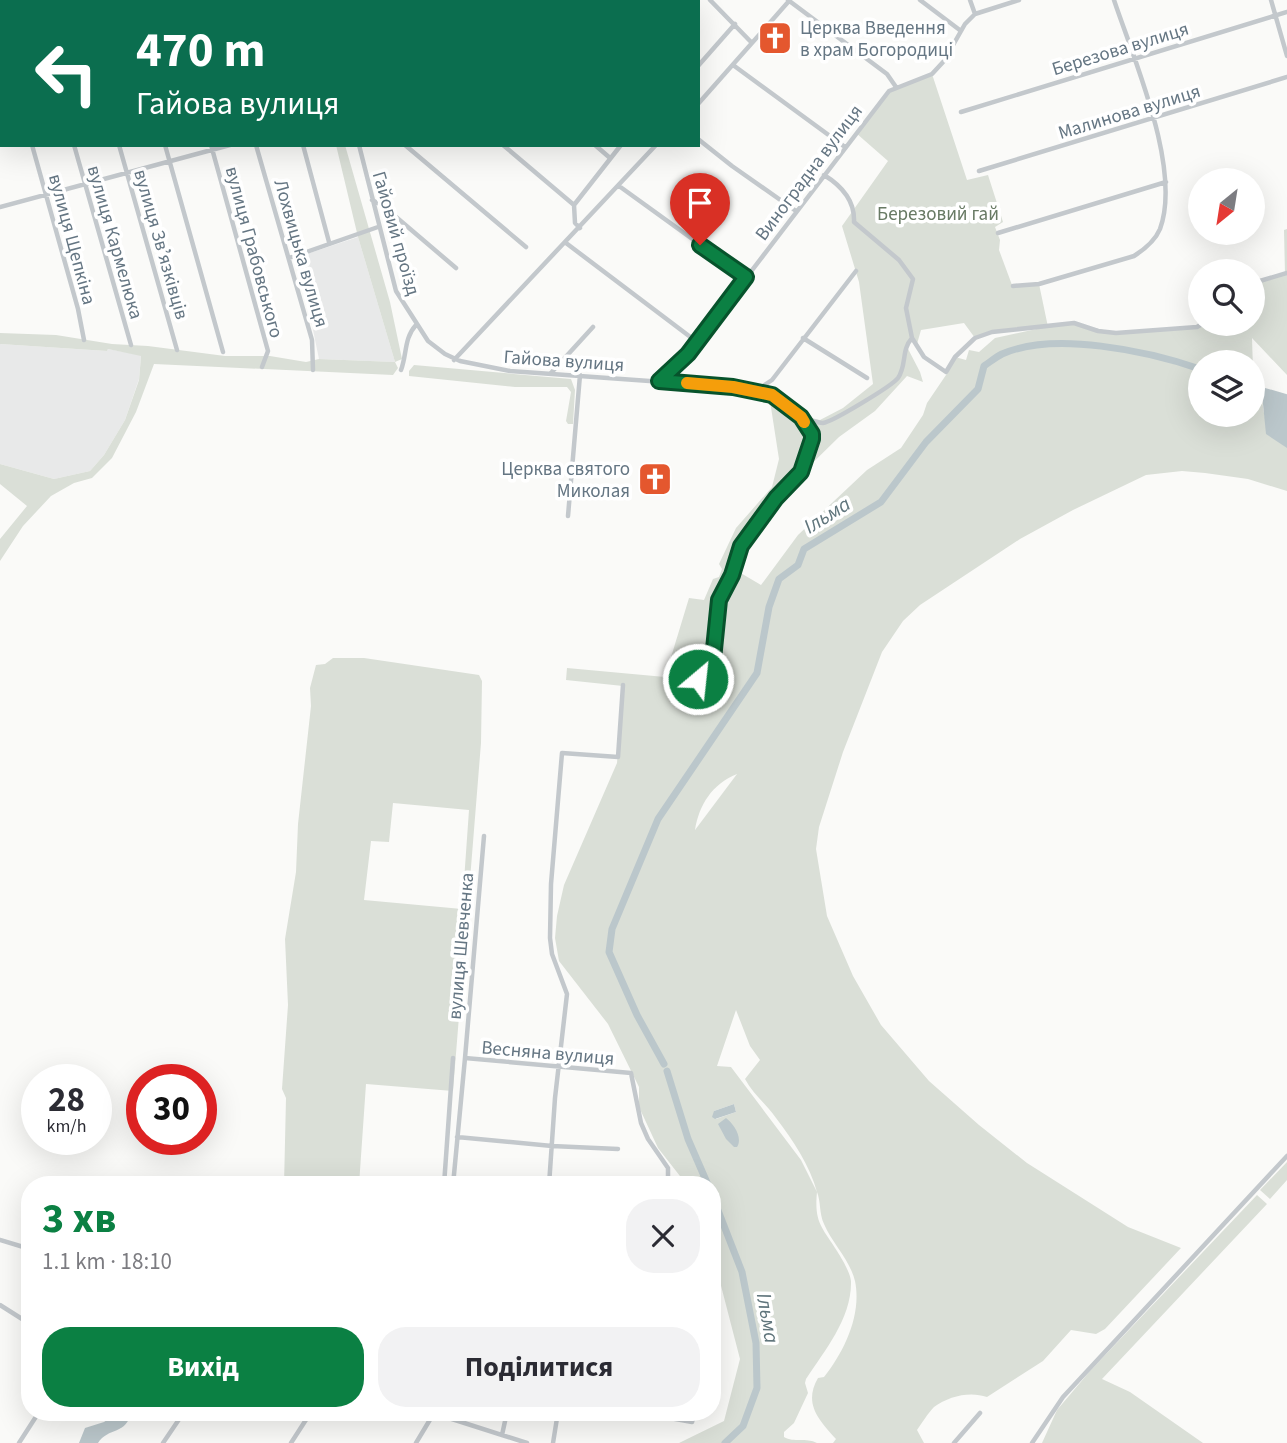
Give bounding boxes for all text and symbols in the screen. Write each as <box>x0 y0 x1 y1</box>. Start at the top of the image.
place label: Церква Введення в храм Богородиці <box>800 15 953 64</box>
text: 470 m <box>136 16 265 86</box>
street label: Березова вулиця <box>1049 16 1192 83</box>
church icon: Церква Введення в храм Богородиці <box>756 19 794 57</box>
icon: left <box>21 28 112 119</box>
street label: Малинова вулиця <box>1055 78 1204 147</box>
text: Гайова вулиця <box>136 81 340 127</box>
street label: Виноградна вулиця <box>749 99 869 247</box>
street label: вулиця Кармелюка <box>80 162 149 322</box>
street label: вулиця Грабовського <box>218 164 289 341</box>
street label: вулиця Звʼязківців <box>126 166 195 323</box>
street label: Гайовий проїзд <box>365 168 426 299</box>
north arrow <box>1188 168 1265 245</box>
map controls <box>1188 168 1265 427</box>
street label: вулиця Щепкіна <box>41 171 102 308</box>
pin <box>670 173 730 245</box>
street label: Лохвицька вулиця <box>267 176 335 331</box>
icon: arrive <box>681 184 719 222</box>
park label: Березовий гай <box>877 201 999 228</box>
button: search <box>1188 259 1265 336</box>
street label: Гайова вулиця <box>503 344 625 379</box>
button: layers <box>1188 350 1265 427</box>
place label: Церква святого Миколая <box>501 456 630 505</box>
church icon: Церква святого Миколая <box>636 460 674 498</box>
water label: Ільма <box>798 489 856 541</box>
position arrow <box>661 642 735 716</box>
street label: вулиця Шевченка <box>442 871 481 1021</box>
street label: Весняна вулиця <box>480 1034 615 1073</box>
speed limit sign: 30 <box>126 1064 217 1155</box>
text: 28 <box>48 1075 85 1125</box>
text: km/h <box>47 1114 86 1139</box>
text: 3 хв <box>42 1189 116 1249</box>
button: close <box>626 1199 700 1273</box>
text: 1.1 km · 18:10 <box>42 1245 172 1278</box>
water label: Ільма <box>749 1290 787 1346</box>
button: Вихід <box>42 1327 364 1407</box>
button: Поділитися <box>378 1327 700 1407</box>

